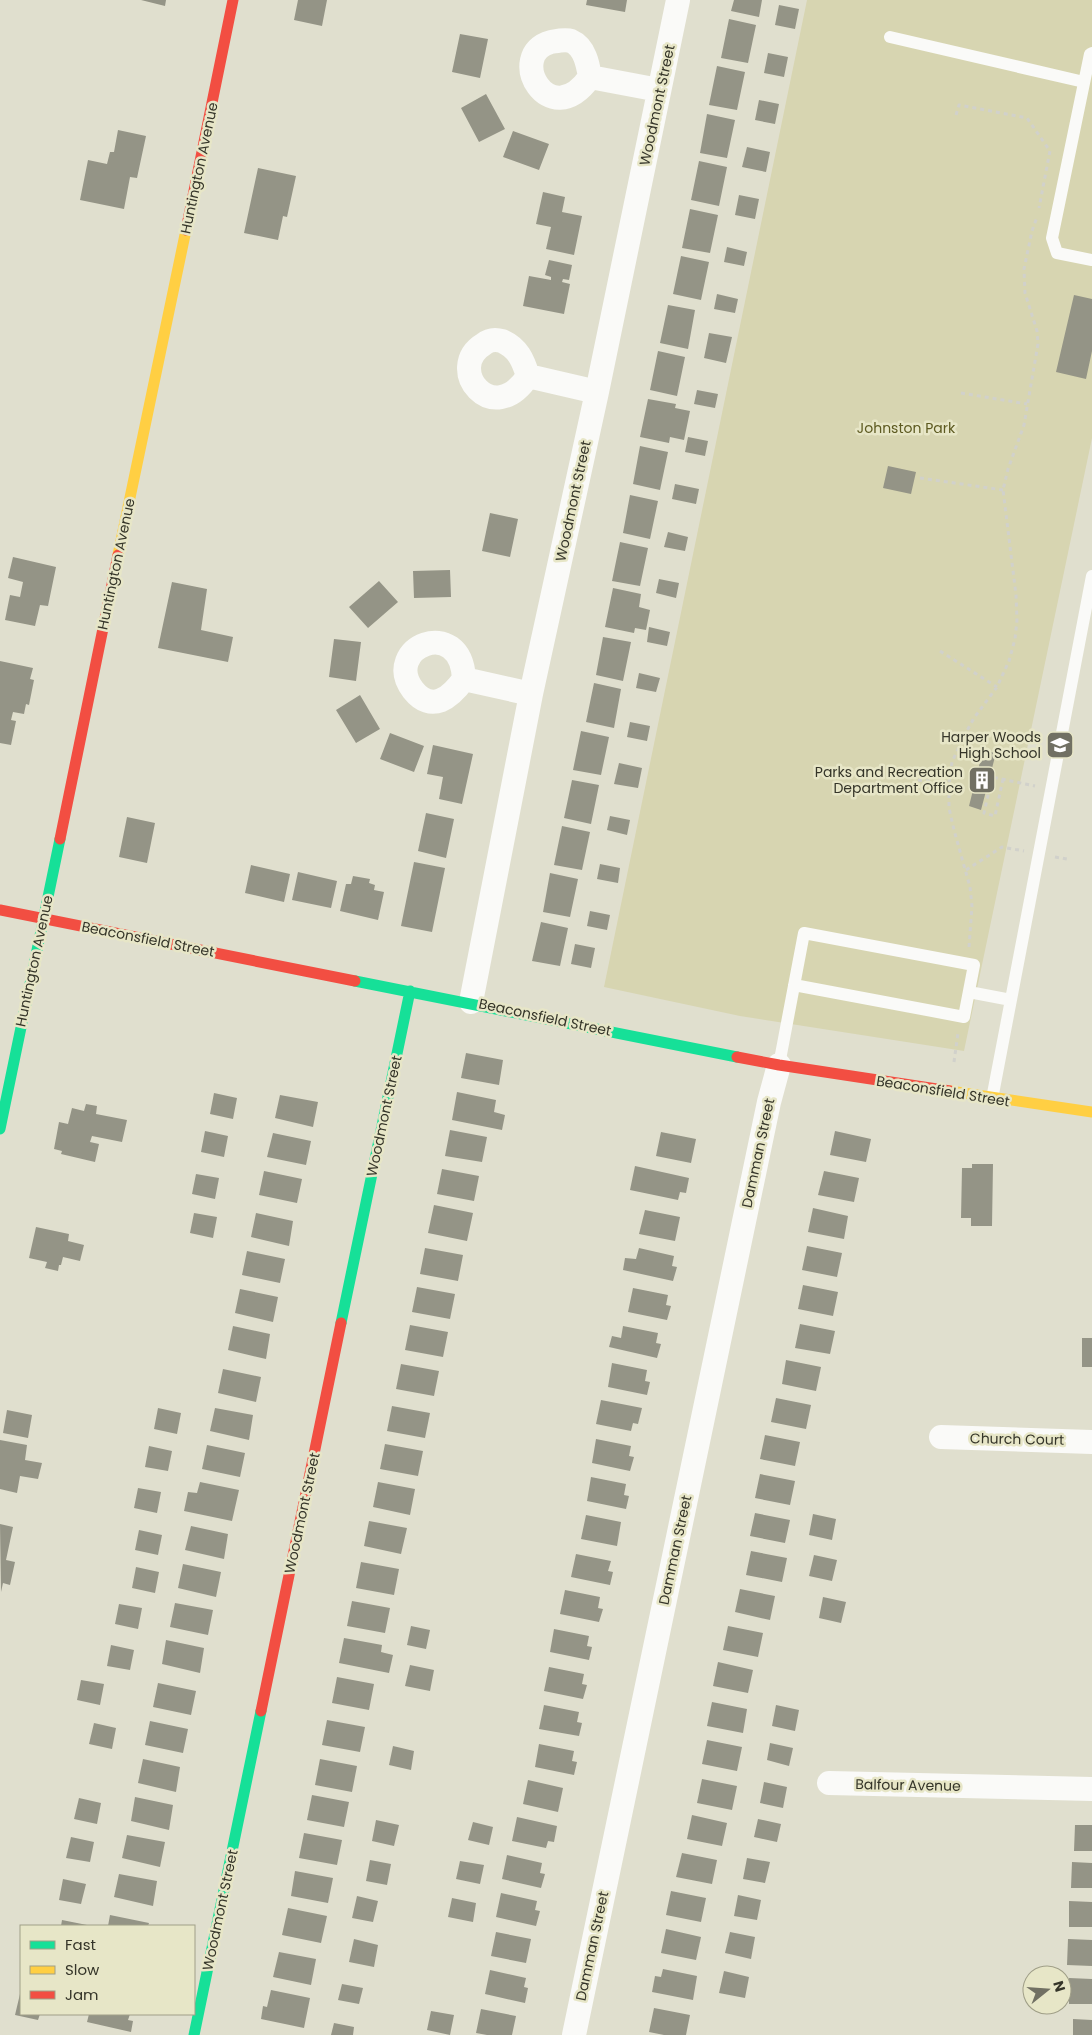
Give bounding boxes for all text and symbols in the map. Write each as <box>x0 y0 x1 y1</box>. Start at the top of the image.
street label: Woodmont Street <box>634 43 680 167</box>
street label: Huntington Avenue <box>175 100 223 236</box>
park label: Johnston Park <box>857 418 956 438</box>
street label: Woodmont Street <box>550 439 596 563</box>
street label: Huntington Avenue <box>92 496 140 632</box>
place label: Harper Woods High School <box>941 727 1041 763</box>
school or university icon: Harper Woods High School <box>1045 730 1075 760</box>
place label: Parks and Recreation Department Office <box>815 762 963 798</box>
building icon: Parks and Recreation Department Office <box>967 765 997 795</box>
street label: Huntington Avenue <box>10 893 58 1029</box>
street label: Beaconsfield Street <box>80 916 216 962</box>
street label: Beaconsfield Street <box>477 993 613 1041</box>
street label: Woodmont Street <box>361 1054 407 1178</box>
street label: Beaconsfield Street <box>875 1071 1011 1111</box>
street label: Damman Street <box>737 1096 779 1210</box>
street label: Church Court <box>970 1428 1064 1450</box>
street label: Woodmont Street <box>279 1451 325 1575</box>
street label: Damman Street <box>654 1493 696 1607</box>
street label: Balfour Avenue <box>855 1774 961 1796</box>
street label: Woodmont Street <box>197 1848 243 1972</box>
street label: Damman Street <box>571 1889 613 2003</box>
legend <box>20 1925 195 2015</box>
text: Fast <box>65 1934 96 1955</box>
text: Slow <box>65 1959 100 1980</box>
north arrow <box>1022 1965 1072 2015</box>
text: N <box>1048 1978 1071 1994</box>
text: Jam <box>65 1984 99 2005</box>

